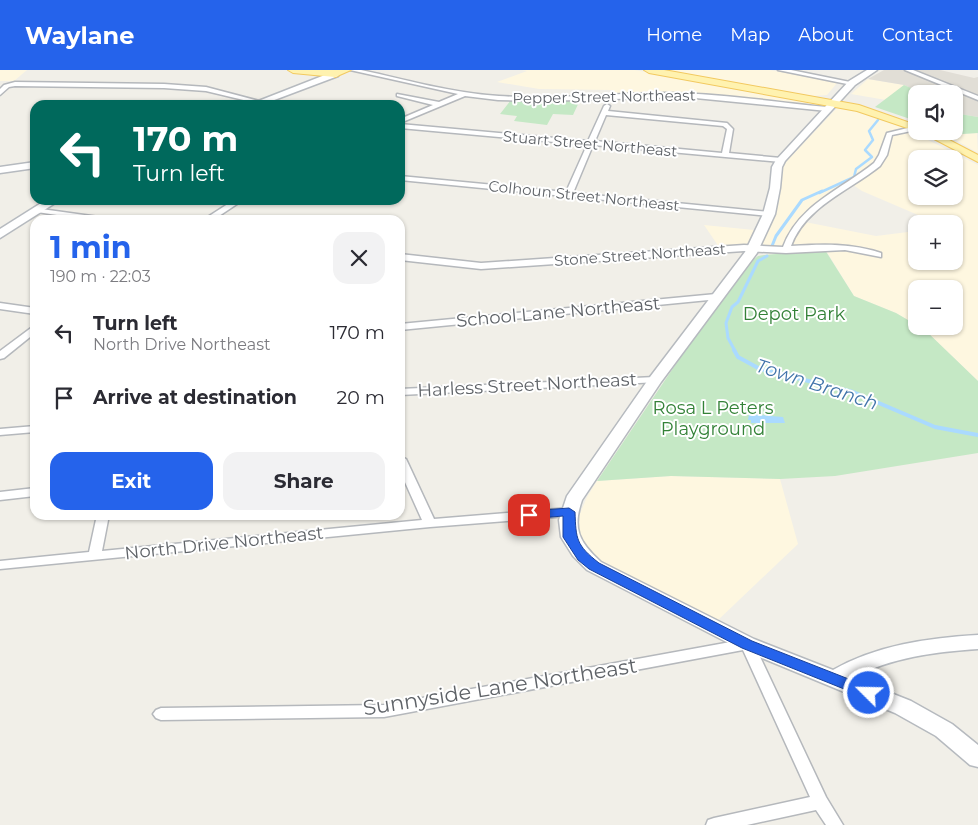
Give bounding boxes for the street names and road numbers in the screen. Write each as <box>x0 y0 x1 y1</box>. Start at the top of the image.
street label: Pepper Street Northeast <box>512 85 696 108</box>
street label: Stuart Street Northeast <box>502 126 678 161</box>
street label: Colhoun Street Northeast <box>488 176 680 215</box>
street label: Stone Street Northeast <box>554 239 726 270</box>
street label: School Lane Northeast <box>455 292 661 332</box>
street label: Harless Street Northeast <box>417 368 637 402</box>
street label: North Drive Northeast <box>124 522 324 564</box>
street label: Sunnyside Lane Northeast <box>361 652 639 721</box>

